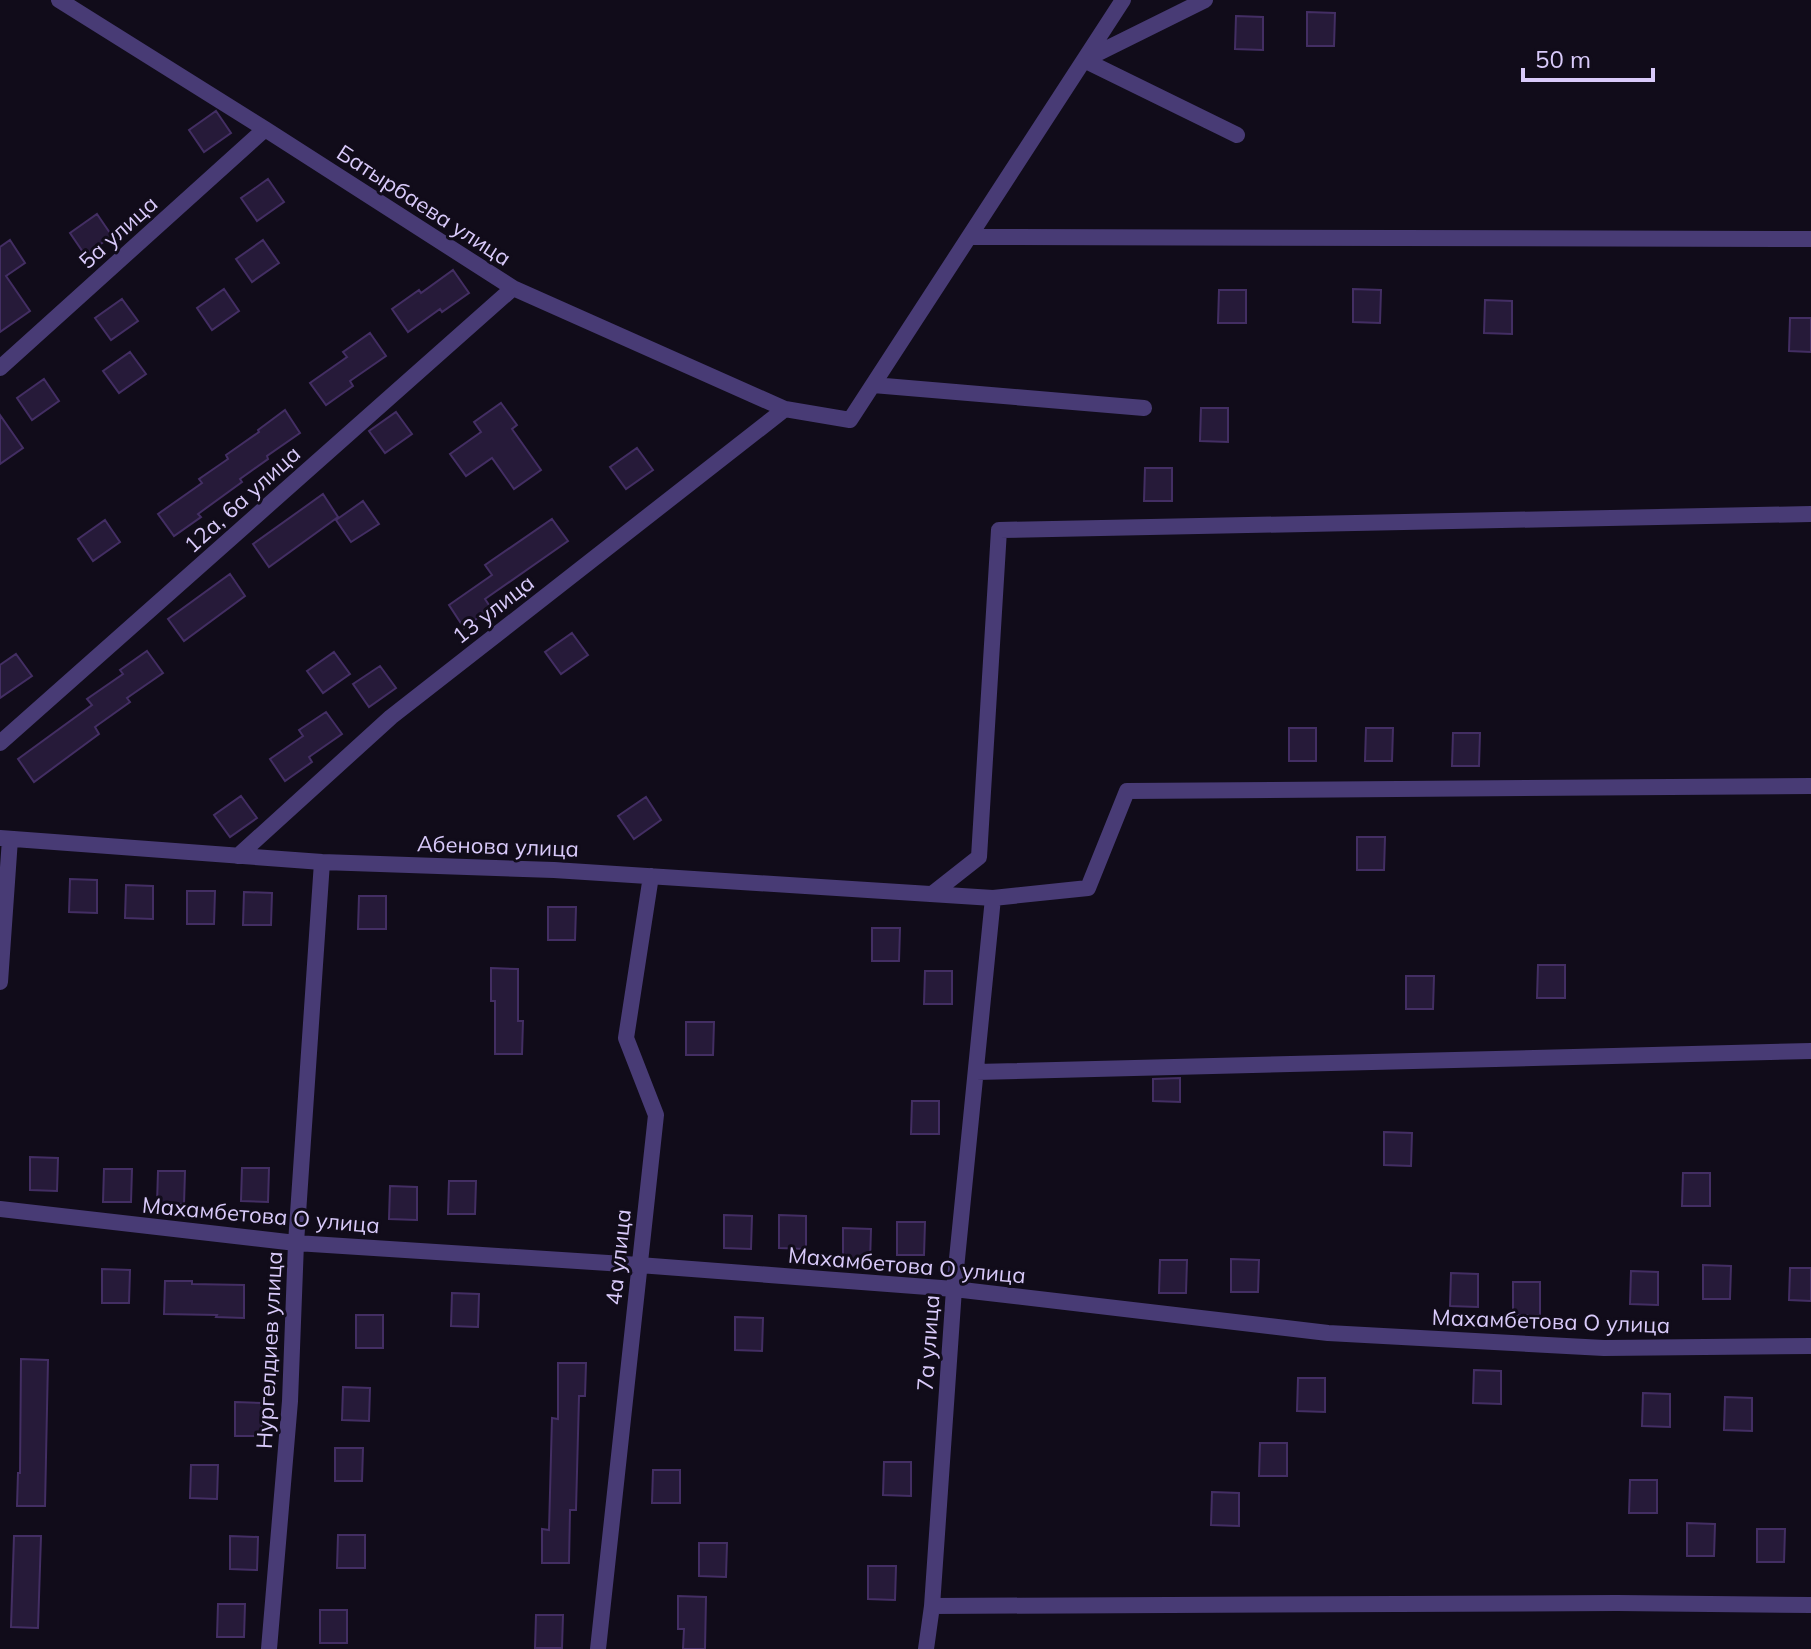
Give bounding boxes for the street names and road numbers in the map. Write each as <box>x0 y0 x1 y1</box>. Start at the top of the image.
street label: Батырбаева улица <box>332 138 516 272</box>
street label: 5а улица <box>73 189 163 275</box>
street label: 12а, 6а улица <box>178 439 306 559</box>
street label: 13 улица <box>446 568 540 650</box>
street label: Абенова улица <box>416 829 580 863</box>
street label: Махамбетова О улица <box>141 1191 381 1239</box>
street label: 4а улица <box>599 1208 637 1306</box>
street label: Махамбетова О улица <box>787 1241 1027 1289</box>
street label: Нургелдиев улица <box>250 1250 288 1450</box>
street label: 7а улица <box>911 1294 945 1392</box>
street label: Махамбетова О улица <box>1431 1303 1671 1339</box>

